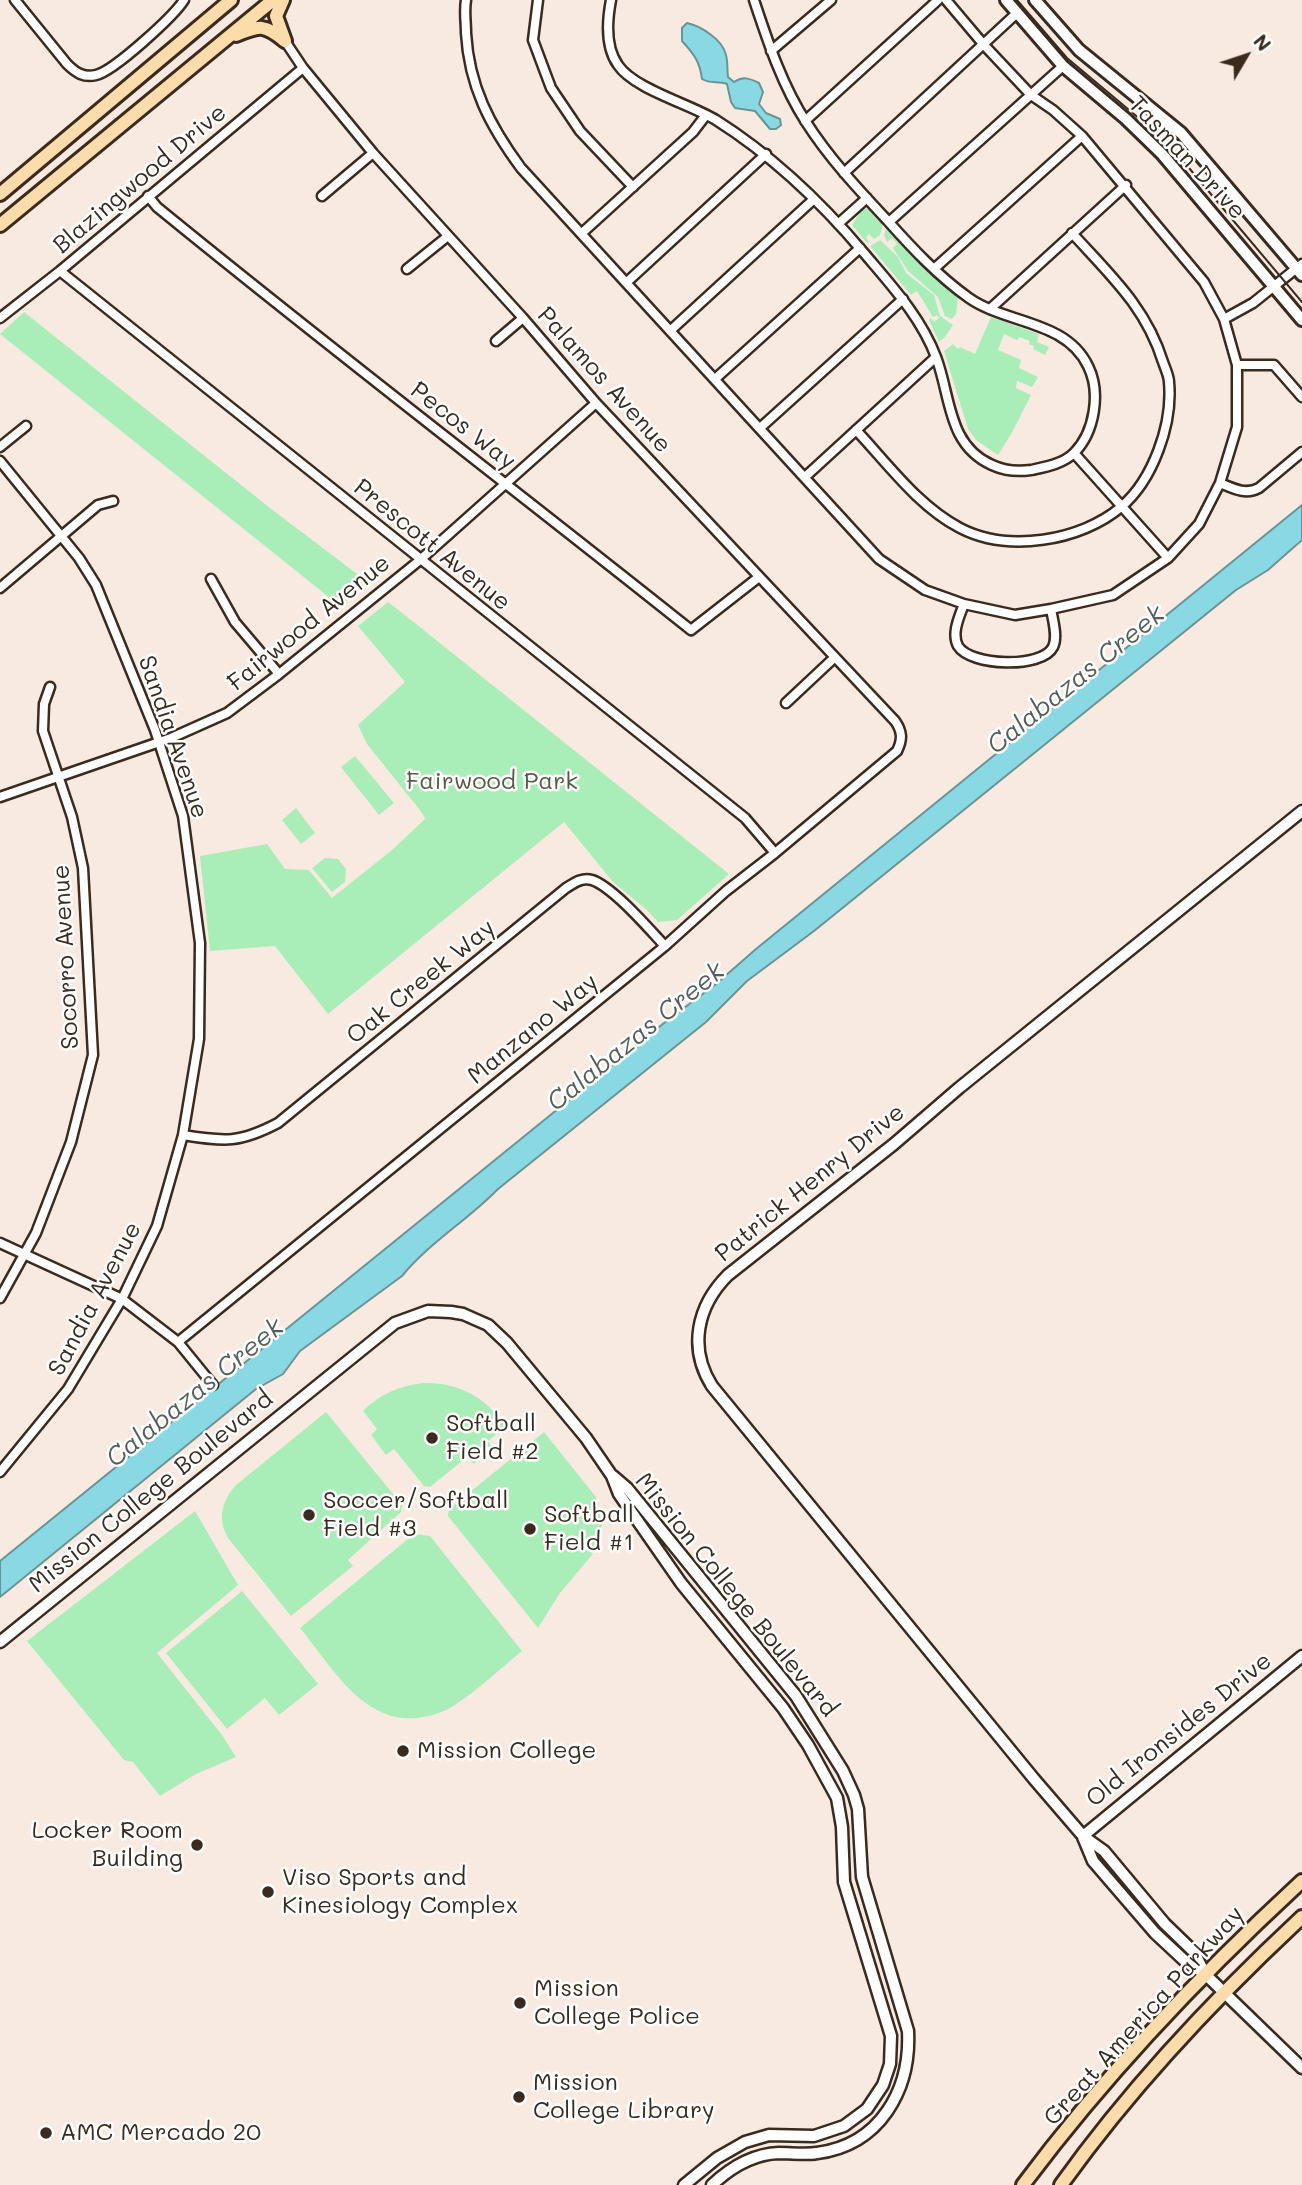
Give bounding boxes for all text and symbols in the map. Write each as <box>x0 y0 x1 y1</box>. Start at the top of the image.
north arrow <box>1211 21 1281 91</box>
text: N <box>1248 29 1277 56</box>
street label: Tasman Drive <box>1122 90 1252 226</box>
street label: Blazingwood Drive <box>48 98 232 260</box>
street label: Palamos Avenue <box>531 301 677 459</box>
street label: Pecos Way <box>405 376 521 476</box>
street label: Prescott Avenue <box>348 473 516 617</box>
street label: Fairwood Avenue <box>222 549 396 697</box>
water label: Calabazas Creek <box>981 599 1171 761</box>
street label: Sandia Avenue <box>132 652 214 822</box>
park label: Fairwood Park <box>406 768 578 796</box>
street label: Socorro Avenue <box>47 864 85 1050</box>
street label: Oak Creek Way <box>341 913 501 1051</box>
water label: Calabazas Creek <box>541 956 731 1118</box>
street label: Manzano Way <box>462 968 604 1090</box>
street label: Patrick Henry Drive <box>710 1098 910 1268</box>
street label: Sandia Avenue <box>42 1217 148 1381</box>
water label: Calabazas Creek <box>100 1312 290 1474</box>
street label: Mission College Boulevard <box>23 1385 279 1599</box>
place label: Softball Field #2 <box>446 1410 539 1466</box>
marker: Softball Field #2 <box>424 1430 440 1446</box>
street label: Mission College Boulevard <box>629 1467 843 1723</box>
place label: Soccer/Softball Field #3 <box>323 1487 508 1543</box>
place label: Softball Field #1 <box>544 1501 634 1557</box>
marker: Soccer/Softball Field #3 <box>301 1507 317 1523</box>
marker: Softball Field #1 <box>522 1521 538 1537</box>
street label: Old Ironsides Drive <box>1081 1646 1277 1814</box>
place label: Mission College <box>417 1737 596 1765</box>
marker: Mission College <box>395 1743 411 1759</box>
place label: Locker Room Building <box>32 1817 183 1873</box>
marker: Locker Room Building <box>189 1837 205 1853</box>
place label: Viso Sports and Kinesiology Complex <box>282 1864 518 1920</box>
marker: Viso Sports and Kinesiology Complex <box>260 1884 276 1900</box>
street label: Great America Parkway <box>1038 1900 1250 2132</box>
place label: Mission College Police <box>534 1975 700 2031</box>
marker: Mission College Police <box>512 1995 528 2011</box>
place label: Mission College Library <box>533 2069 715 2125</box>
marker: Mission College Library <box>511 2089 527 2105</box>
place label: AMC Mercado 20 <box>60 2119 261 2147</box>
marker: AMC Mercado 20 <box>38 2125 54 2141</box>

